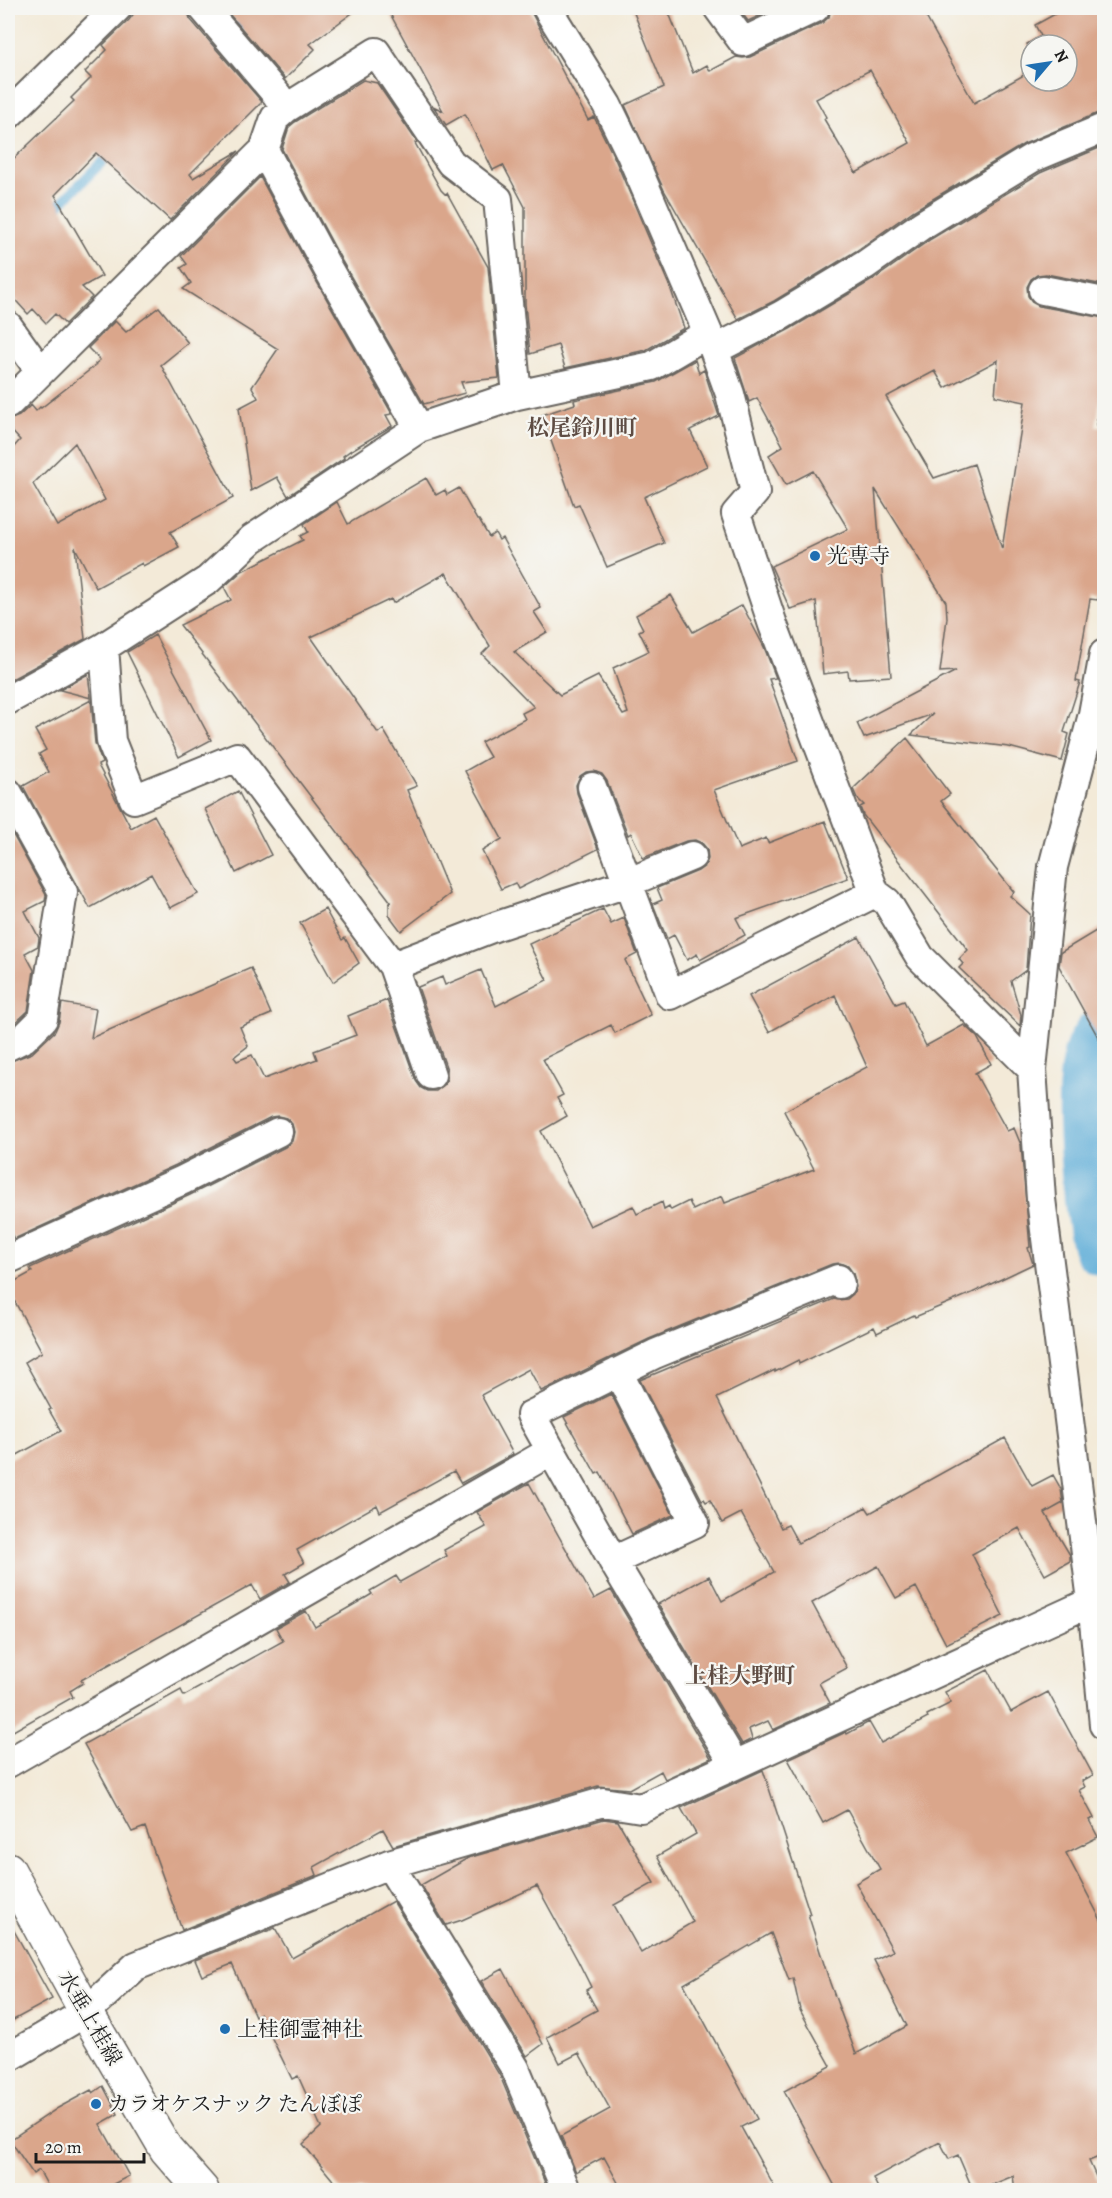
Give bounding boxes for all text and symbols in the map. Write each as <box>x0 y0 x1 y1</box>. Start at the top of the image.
north arrow <box>1019 33 1079 93</box>
text: N <box>1049 46 1074 67</box>
district label: 松尾鈴川町 <box>527 413 637 443</box>
place label: 光専寺 <box>827 542 890 570</box>
marker: 光専寺 <box>808 549 822 563</box>
district label: 上桂大野町 <box>685 1661 795 1691</box>
street label: 水垂上桂線 <box>52 1966 128 2070</box>
place label: 上桂御霊神社 <box>237 2015 363 2043</box>
marker: 上桂御霊神社 <box>218 2022 232 2036</box>
place label: カラオケスナック たんぼぽ <box>108 2090 362 2118</box>
marker: カラオケスナック たんぼぽ <box>89 2097 103 2111</box>
scale bar <box>36 2126 144 2164</box>
text: 20 m <box>45 2135 82 2159</box>

